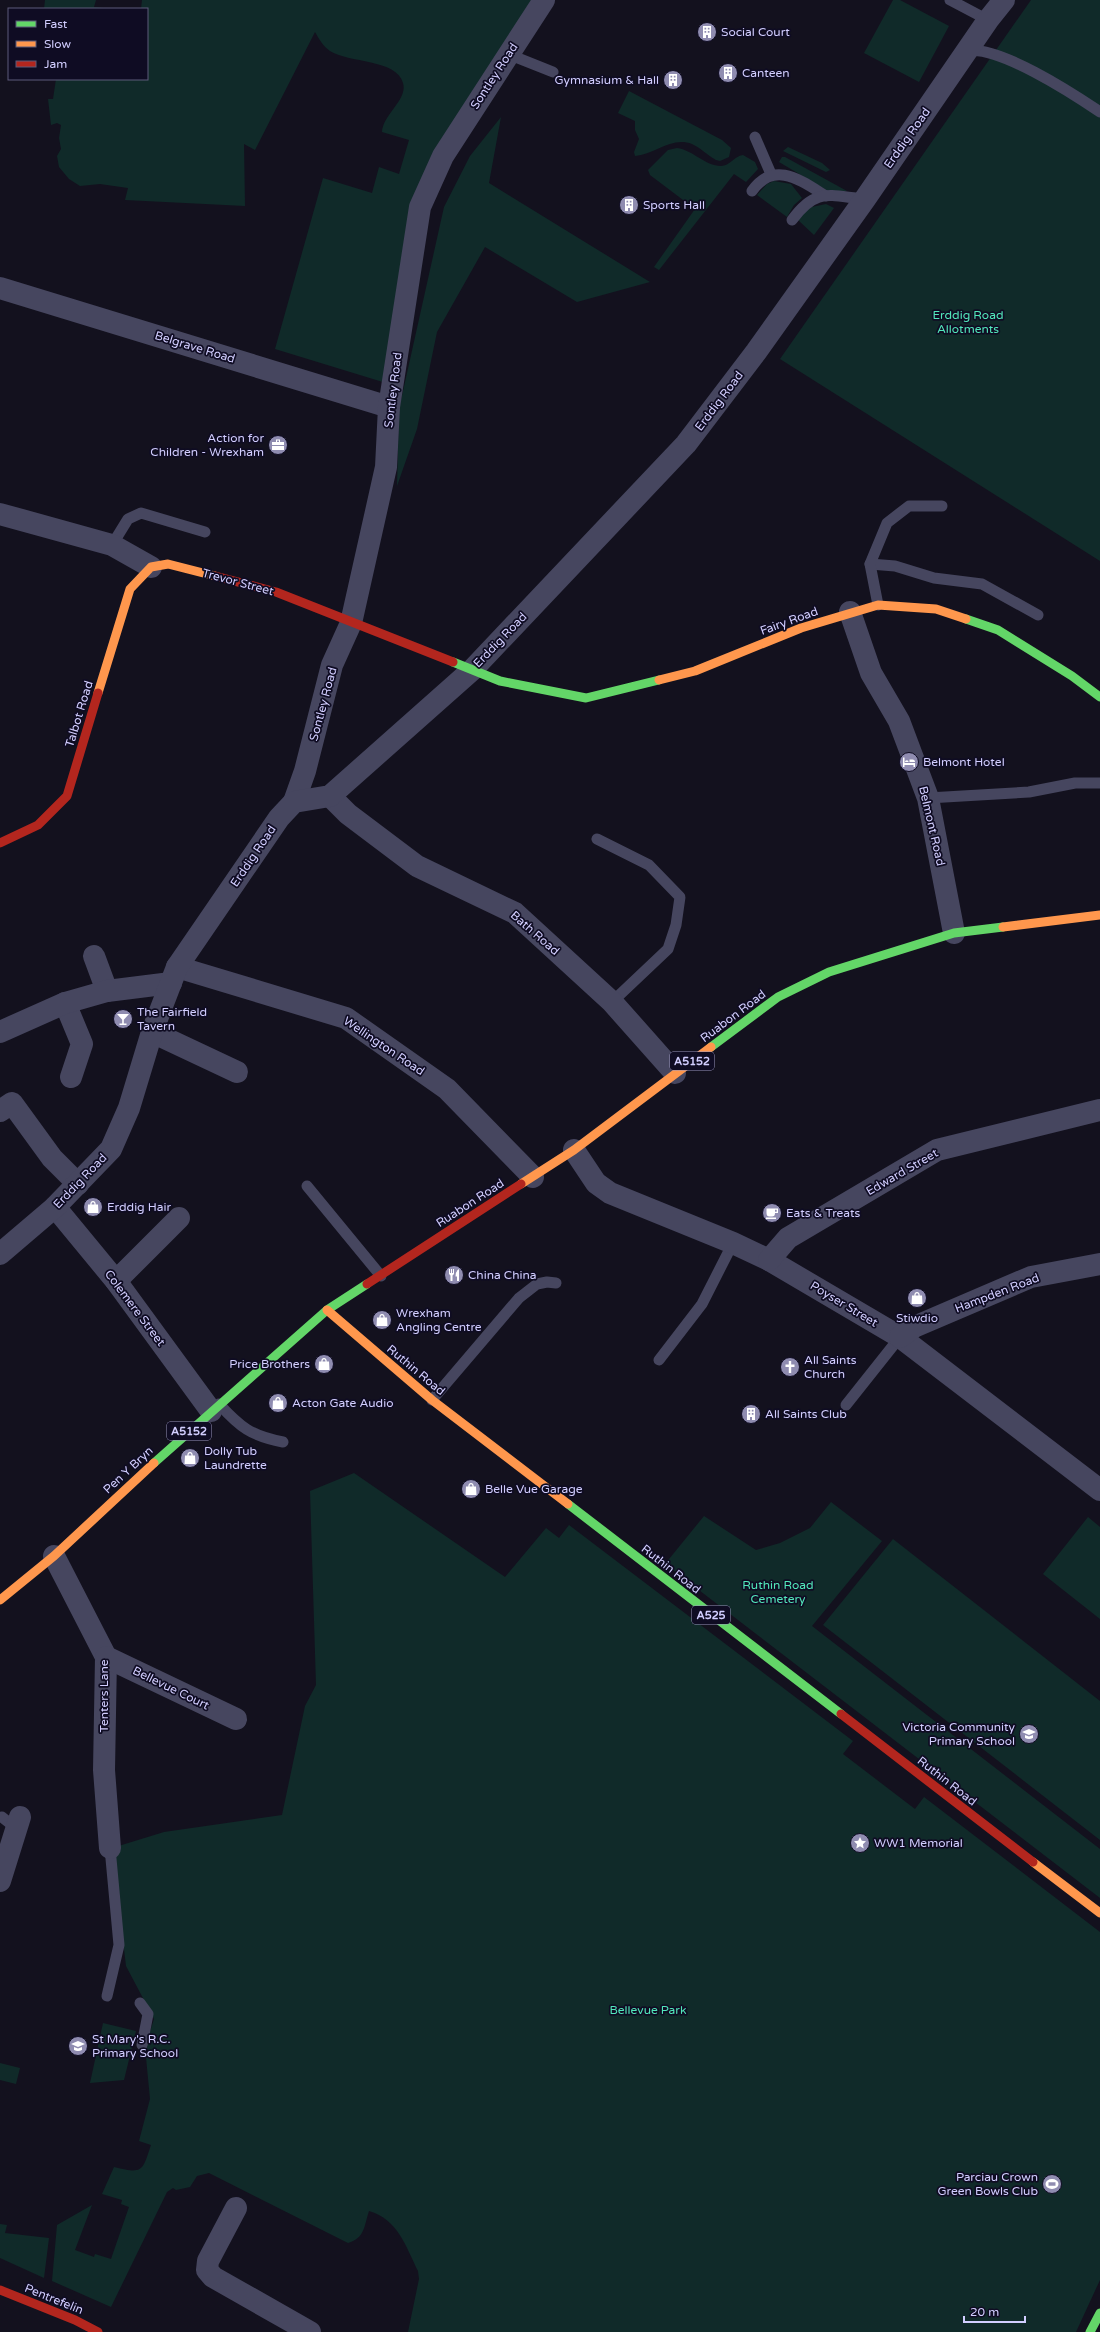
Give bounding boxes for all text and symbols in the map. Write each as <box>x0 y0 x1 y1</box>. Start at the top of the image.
legend <box>8 8 148 80</box>
text: Fast <box>44 17 68 31</box>
building icon: Social Court <box>696 21 718 43</box>
place label: Social Court <box>721 25 790 39</box>
text: Slow <box>44 37 71 51</box>
street label: Sontley Road <box>467 40 521 112</box>
text: Jam <box>44 57 67 71</box>
building icon: Canteen <box>717 62 739 84</box>
place label: Canteen <box>742 66 790 80</box>
building icon: Gymnasium & Hall <box>662 69 684 91</box>
place label: Gymnasium & Hall <box>555 73 659 87</box>
street label: Erddig Road <box>881 105 933 171</box>
building icon: Sports Hall <box>618 194 640 216</box>
place label: Sports Hall <box>643 198 705 212</box>
park label: Erddig Road Allotments <box>933 308 1003 336</box>
street label: Belgrave Road <box>153 328 237 366</box>
street label: Sontley Road <box>381 351 405 429</box>
street label: Erddig Road <box>692 368 746 434</box>
place label: Action for Children - Wrexham <box>150 431 264 459</box>
office icon: Action for Children - Wrexham <box>267 434 289 456</box>
street label: Trevor Street <box>201 566 276 598</box>
street label: Fairy Road <box>758 604 820 638</box>
street label: Erddig Road <box>470 610 530 670</box>
street label: Sontley Road <box>306 666 340 742</box>
street label: Talbot Road <box>62 679 96 749</box>
hotel icon: Belmont Hotel <box>898 751 920 773</box>
place label: Belmont Hotel <box>923 755 1005 769</box>
street label: Belmont Road <box>916 785 948 867</box>
street label: Erddig Road <box>227 823 279 889</box>
street label: Bath Road <box>508 908 562 958</box>
street label: Ruabon Road <box>698 987 768 1045</box>
place label: The Fairfield Tavern <box>137 1005 207 1033</box>
bar icon: The Fairfield Tavern <box>112 1008 134 1030</box>
street label: Wellington Road <box>341 1014 427 1078</box>
road number: A5152 <box>670 1052 714 1070</box>
street label: Edward Street <box>864 1146 941 1198</box>
street label: Erddig Road <box>50 1151 110 1211</box>
street label: Ruabon Road <box>433 1176 507 1230</box>
shop icon: Erddig Hair <box>82 1196 104 1218</box>
place label: Erddig Hair <box>107 1200 172 1214</box>
cafe icon: Eats & Treats <box>761 1202 783 1224</box>
place label: Eats & Treats <box>786 1206 861 1220</box>
restaurant icon: China China <box>443 1264 465 1286</box>
street label: Colemere Street <box>102 1267 168 1349</box>
place label: China China <box>468 1268 537 1282</box>
street label: Hampden Road <box>953 1270 1041 1316</box>
street label: Poyser Street <box>808 1278 881 1330</box>
shop icon: Stiwdio <box>906 1287 928 1309</box>
place label: Wrexham Angling Centre <box>396 1306 482 1334</box>
shop icon: Wrexham Angling Centre <box>371 1309 393 1331</box>
place label: Stiwdio <box>896 1311 938 1325</box>
street label: Ruthin Road <box>384 1342 448 1398</box>
shop icon: Price Brothers <box>313 1353 335 1375</box>
place label: All Saints Church <box>804 1353 857 1381</box>
church icon: All Saints Church <box>779 1356 801 1378</box>
place label: Price Brothers <box>229 1357 310 1371</box>
shop icon: Acton Gate Audio <box>267 1392 289 1414</box>
place label: Acton Gate Audio <box>292 1396 393 1410</box>
building icon: All Saints Club <box>740 1403 762 1425</box>
place label: All Saints Club <box>765 1407 847 1421</box>
road number: A5152 <box>167 1422 211 1440</box>
street label: Pen Y Bryn <box>100 1444 156 1496</box>
place label: Dolly Tub Laundrette <box>204 1444 267 1472</box>
shop icon: Dolly Tub Laundrette <box>179 1447 201 1469</box>
shop icon: Belle Vue Garage <box>460 1478 482 1500</box>
place label: Belle Vue Garage <box>485 1482 583 1496</box>
street label: Ruthin Road <box>639 1542 703 1596</box>
park label: Ruthin Road Cemetery <box>742 1578 814 1606</box>
road number: A525 <box>692 1606 730 1624</box>
street label: Tenters Lane <box>97 1659 111 1733</box>
street label: Bellevue Court <box>131 1663 212 1713</box>
place label: Victoria Community Primary School <box>902 1720 1016 1748</box>
school or university icon: Victoria Community Primary School <box>1018 1723 1040 1745</box>
street label: Ruthin Road <box>915 1754 979 1808</box>
place icon: WW1 Memorial <box>849 1832 871 1854</box>
place label: WW1 Memorial <box>874 1836 963 1850</box>
park label: Bellevue Park <box>610 2003 687 2017</box>
place label: St Mary's R.C. Primary School <box>92 2032 178 2060</box>
school or university icon: St Mary's R.C. Primary School <box>67 2035 89 2057</box>
place label: Parciau Crown Green Bowls Club <box>937 2170 1038 2198</box>
sports icon: Parciau Crown Green Bowls Club <box>1041 2173 1063 2195</box>
street label: Pentrefelin <box>23 2281 85 2317</box>
scale bar <box>964 2298 1025 2324</box>
text: 20 m <box>970 2305 999 2319</box>

